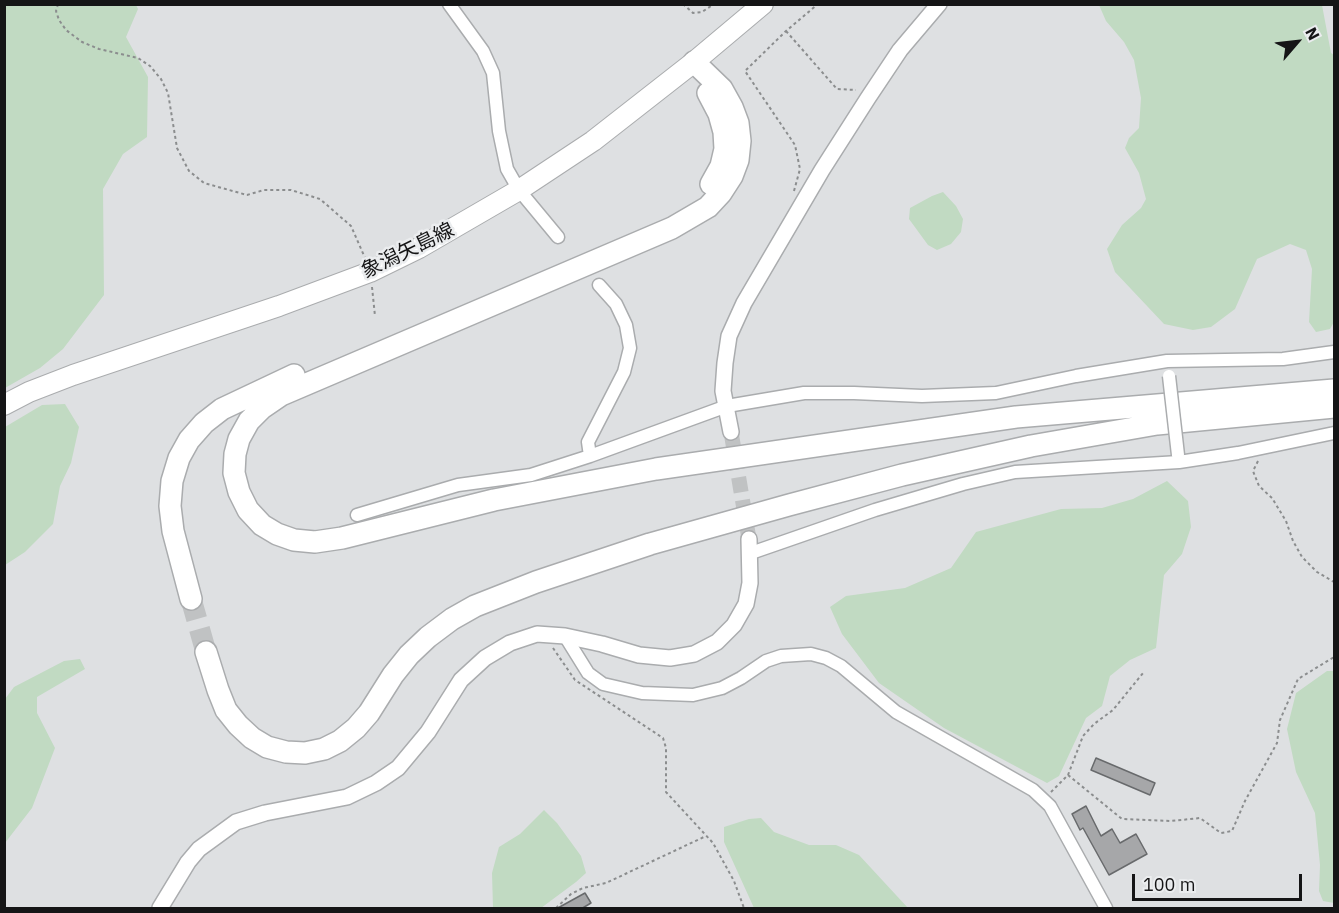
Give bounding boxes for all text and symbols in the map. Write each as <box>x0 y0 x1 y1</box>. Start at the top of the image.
north arrow <box>1267 12 1327 72</box>
text: N <box>1301 24 1324 43</box>
street label: 象潟矢島線 <box>358 218 458 284</box>
scale bar <box>1135 862 1304 900</box>
text: 100 m <box>1143 873 1195 896</box>

